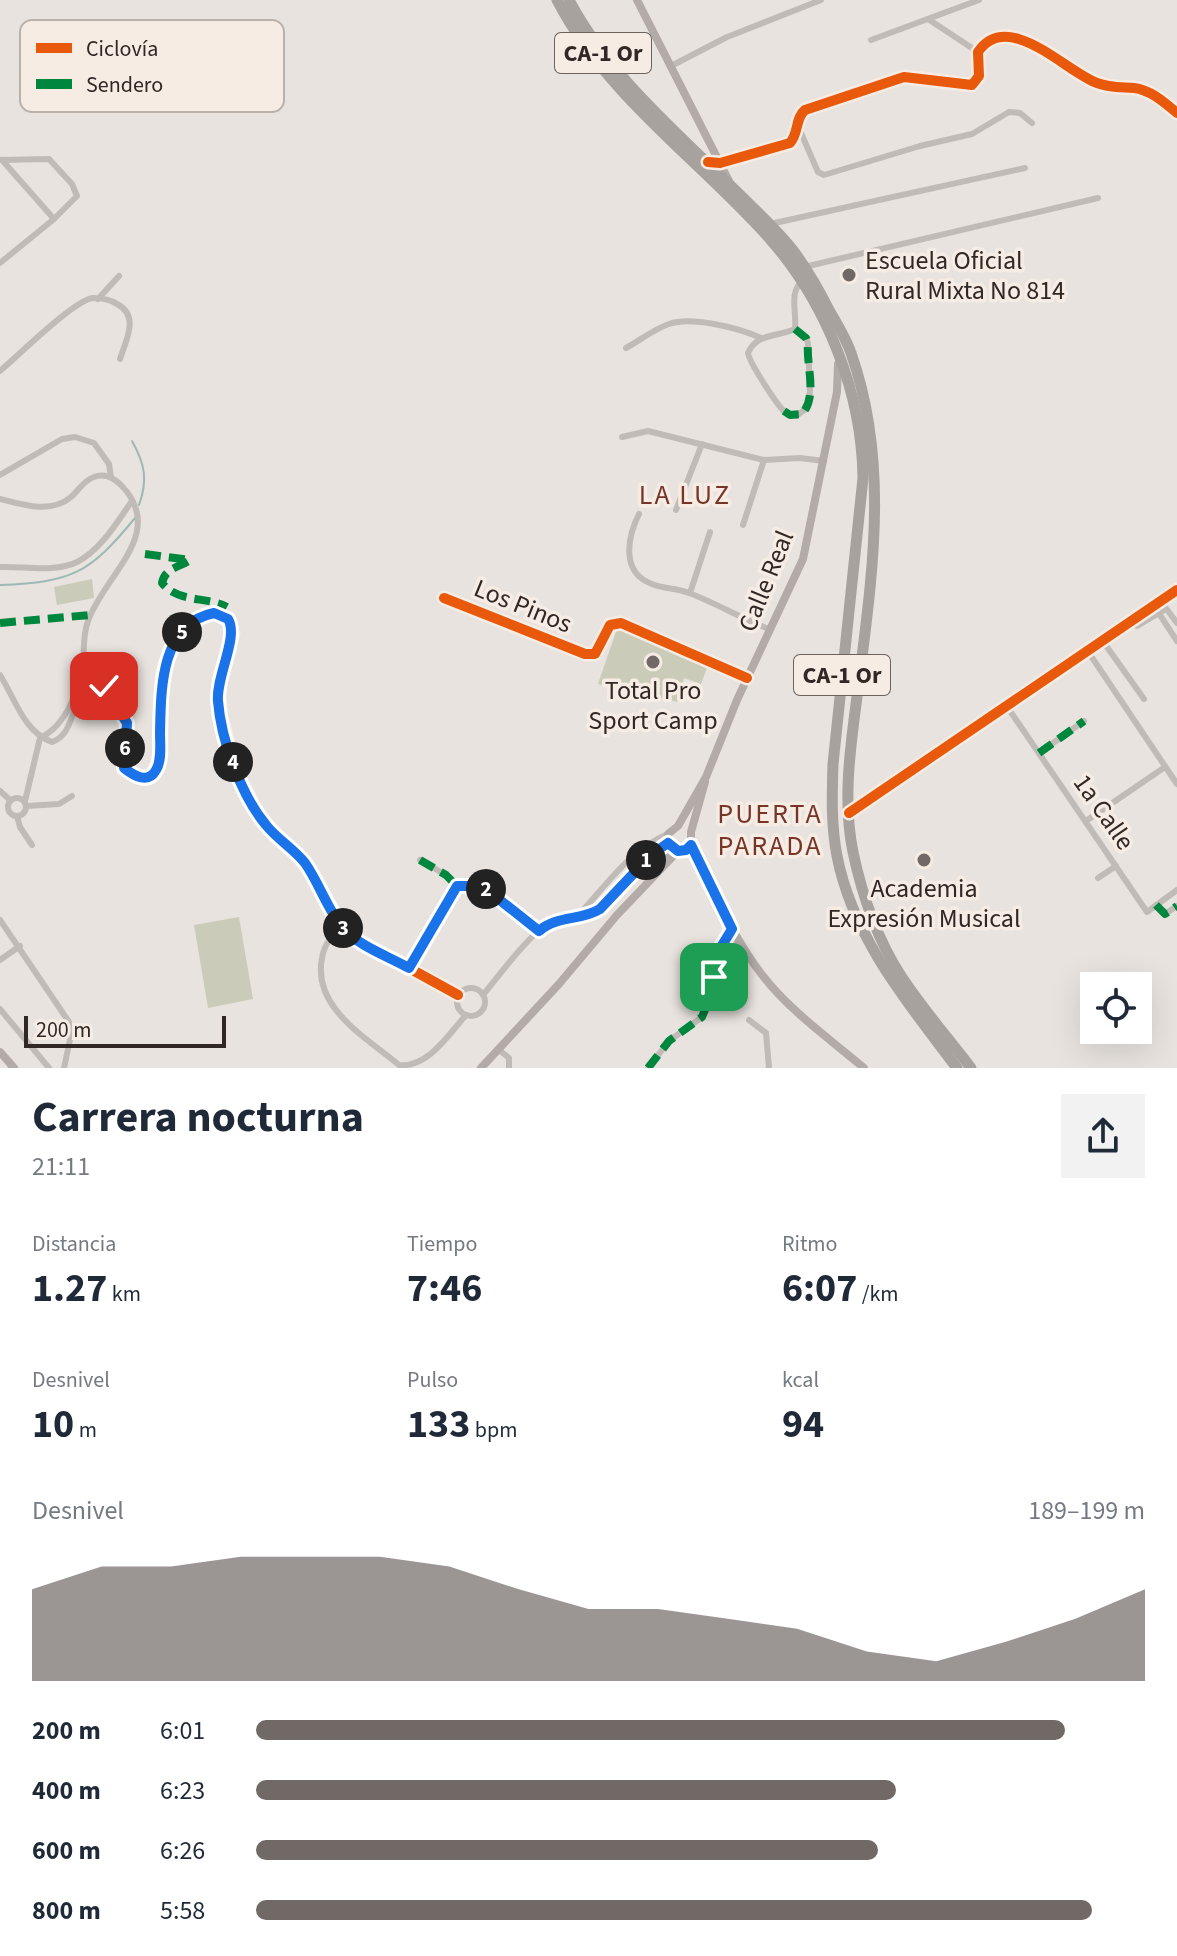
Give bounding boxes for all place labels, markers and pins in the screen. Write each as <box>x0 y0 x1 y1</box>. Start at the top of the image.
place label: Escuela Oficial Rural Mixta No 814 <box>865 242 1065 309</box>
marker: Escuela Oficial Rural Mixta No 814 <box>840 266 858 284</box>
pin: 5 <box>162 612 202 652</box>
pin <box>70 652 138 720</box>
marker: Total Pro Sport Camp <box>644 653 662 671</box>
place label: Total Pro Sport Camp <box>588 672 718 739</box>
pin: 6 <box>105 728 145 768</box>
pin: 4 <box>213 742 253 782</box>
pin: 1 <box>626 840 666 880</box>
marker: Academia Expresión Musical <box>915 851 933 869</box>
pin: 2 <box>466 869 506 909</box>
place label: Academia Expresión Musical <box>827 870 1021 937</box>
pin: 3 <box>323 908 363 948</box>
pin <box>680 943 748 1011</box>

